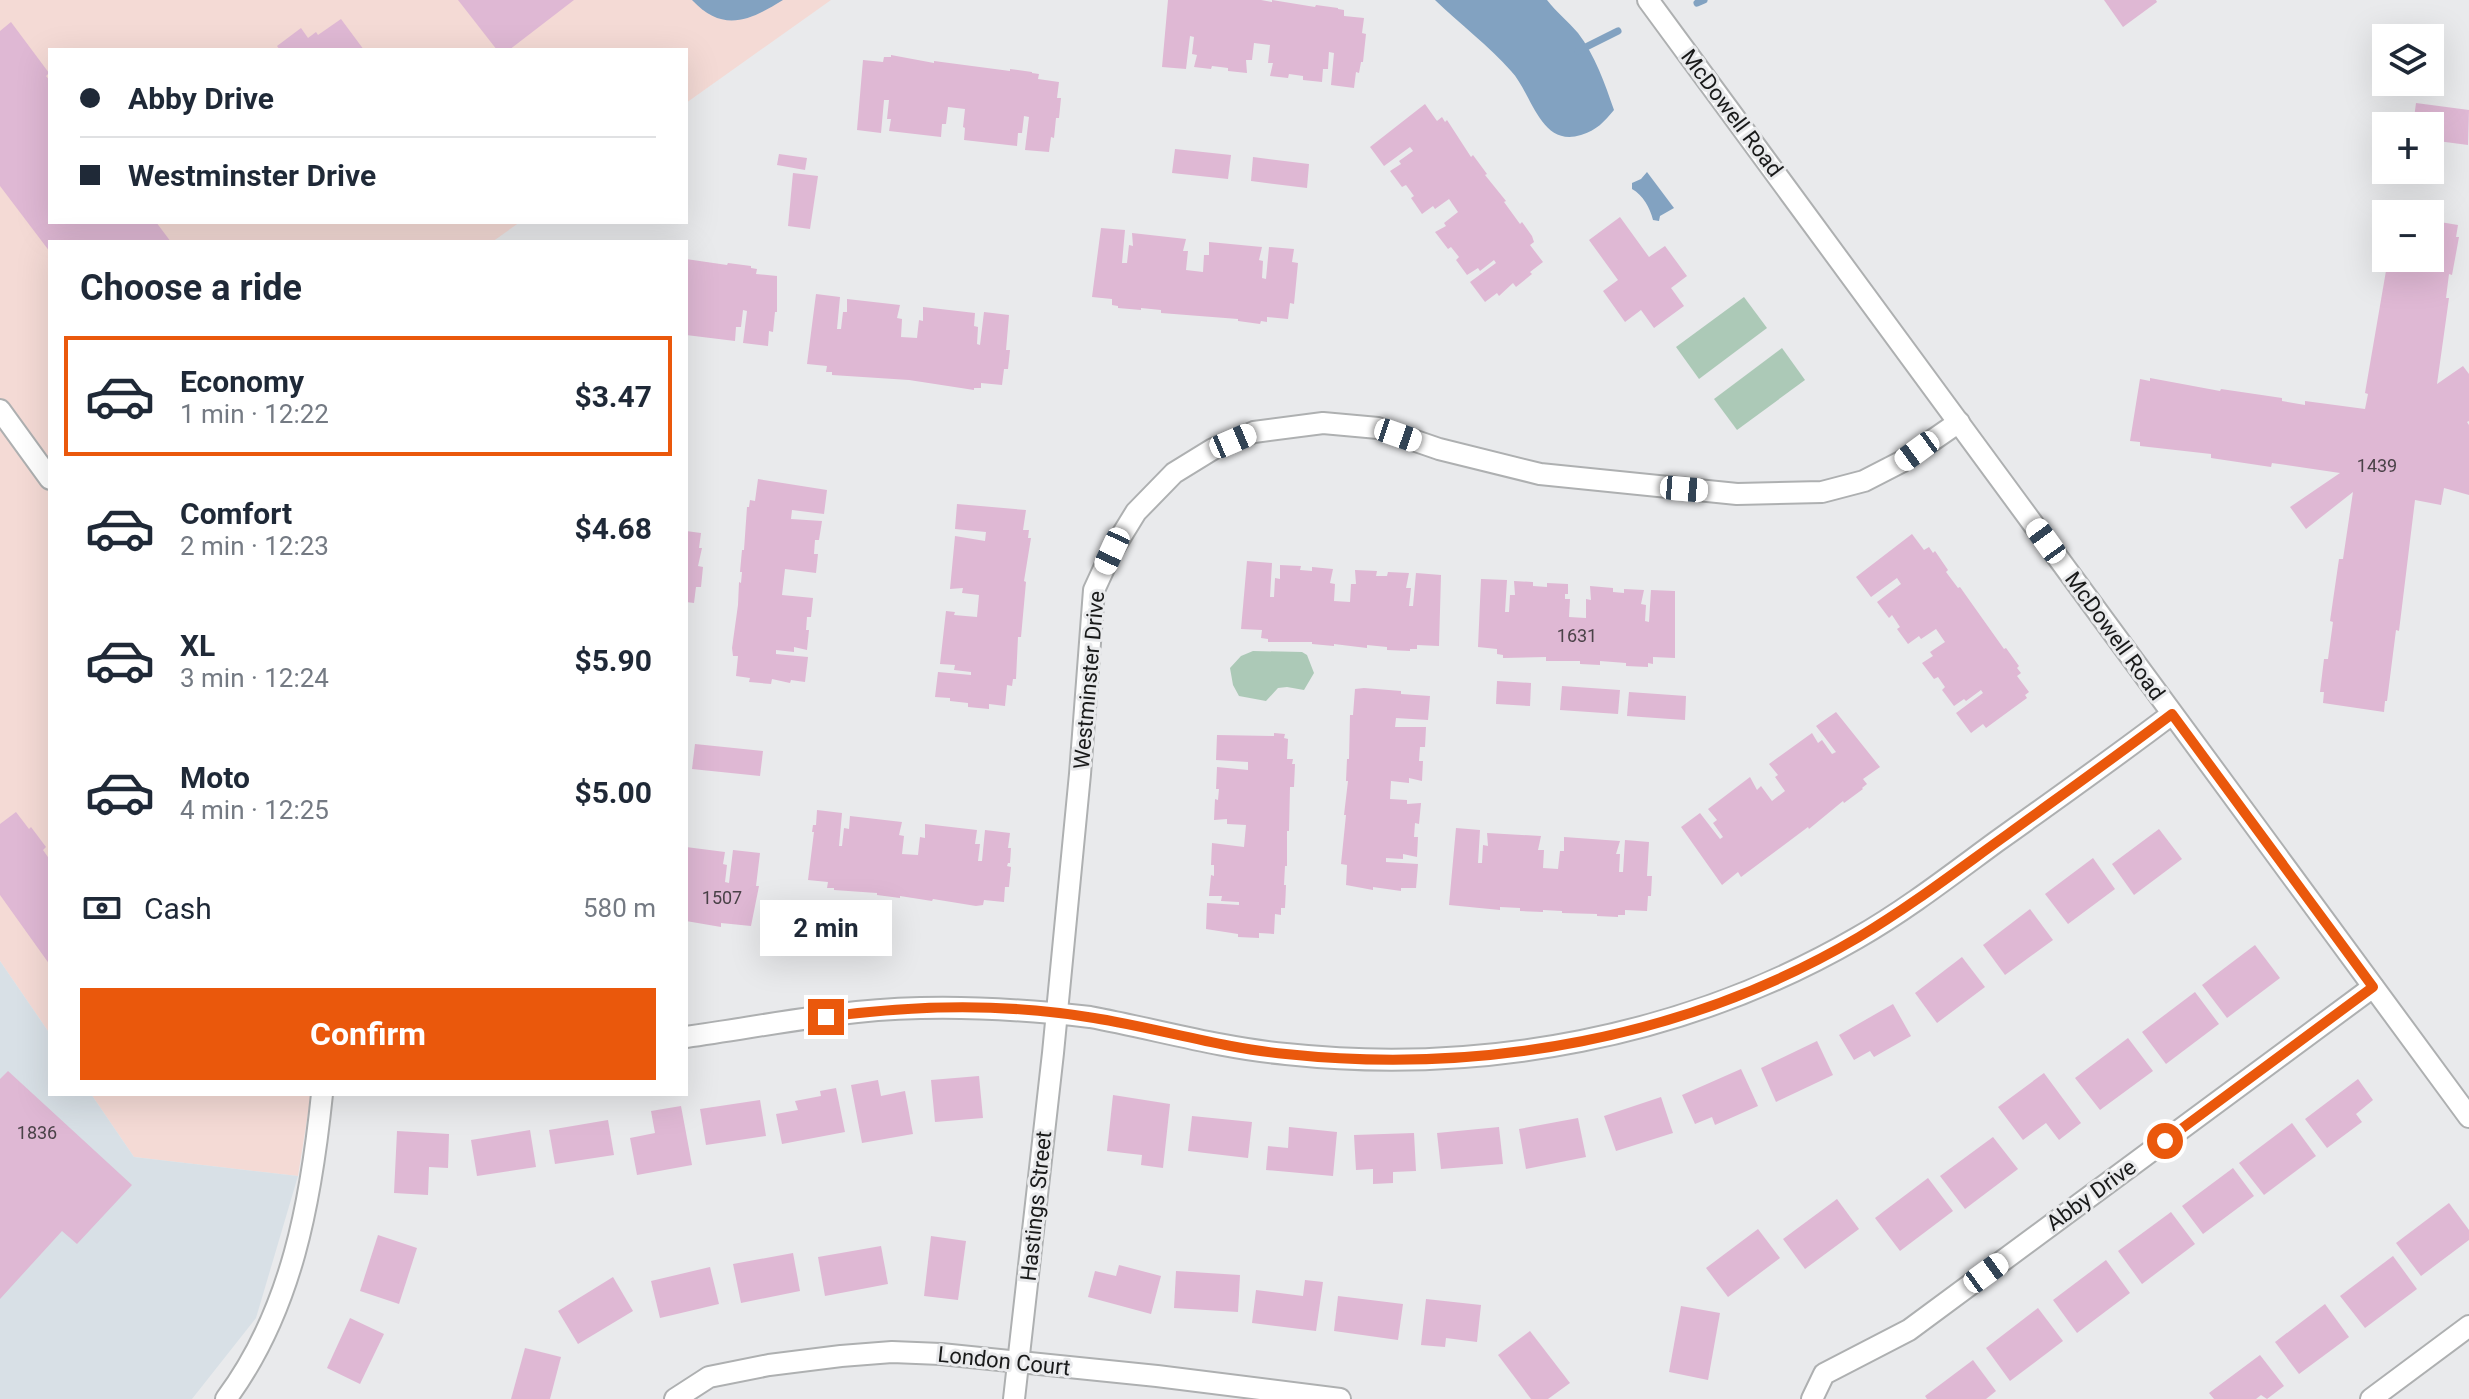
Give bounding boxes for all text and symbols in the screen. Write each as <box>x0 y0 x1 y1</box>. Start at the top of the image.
map controls <box>2372 24 2444 272</box>
button: layers <box>2372 24 2444 96</box>
street label: McDowell Road <box>1676 45 1788 181</box>
text: Abby Drive <box>128 81 274 116</box>
button: + <box>2372 112 2444 184</box>
text: Westminster Drive <box>128 158 376 193</box>
button: − <box>2372 200 2444 272</box>
text: Choose a ride <box>80 267 302 309</box>
icon: car <box>84 360 156 432</box>
text: Economy <box>180 364 304 399</box>
text: $3.47 <box>574 379 652 414</box>
text: 1 min · 12:22 <box>180 399 329 429</box>
car <box>1371 416 1425 454</box>
car <box>1206 421 1260 461</box>
car <box>1891 427 1943 475</box>
house number: 1439 <box>2357 455 2397 476</box>
car <box>1659 475 1709 503</box>
icon: car <box>84 492 156 564</box>
text: Comfort <box>180 496 292 531</box>
text: $4.68 <box>574 511 652 546</box>
car <box>2022 515 2070 567</box>
car <box>1091 524 1133 578</box>
text: 2 min · 12:23 <box>180 531 329 561</box>
street label: McDowell Road <box>2060 567 2170 705</box>
street label: Westminster Drive <box>1069 590 1109 770</box>
icon: car <box>84 624 156 696</box>
house number: 1631 <box>1557 625 1597 646</box>
text: XL <box>180 628 215 663</box>
text: $5.90 <box>574 643 652 678</box>
text: 3 min · 12:24 <box>180 663 329 693</box>
icon: car <box>84 756 156 828</box>
text: Moto <box>180 760 250 795</box>
text: $5.00 <box>574 775 652 810</box>
text: 4 min · 12:25 <box>180 795 329 825</box>
icon: cash <box>80 886 124 930</box>
house number: 1507 <box>702 887 742 908</box>
text: Cash <box>144 891 212 926</box>
text: 580 m <box>583 893 656 923</box>
callout: 2 min <box>760 901 892 957</box>
text: 2 min <box>793 913 859 943</box>
button: Confirm <box>80 988 656 1080</box>
route end <box>808 999 844 1035</box>
house number: 1836 <box>17 1122 57 1143</box>
route start <box>2147 1123 2183 1159</box>
street label: Hastings Street <box>1016 1130 1056 1282</box>
street label: Abby Drive <box>2041 1154 2141 1236</box>
car <box>1960 1249 2012 1297</box>
street label: London Court <box>936 1342 1072 1380</box>

